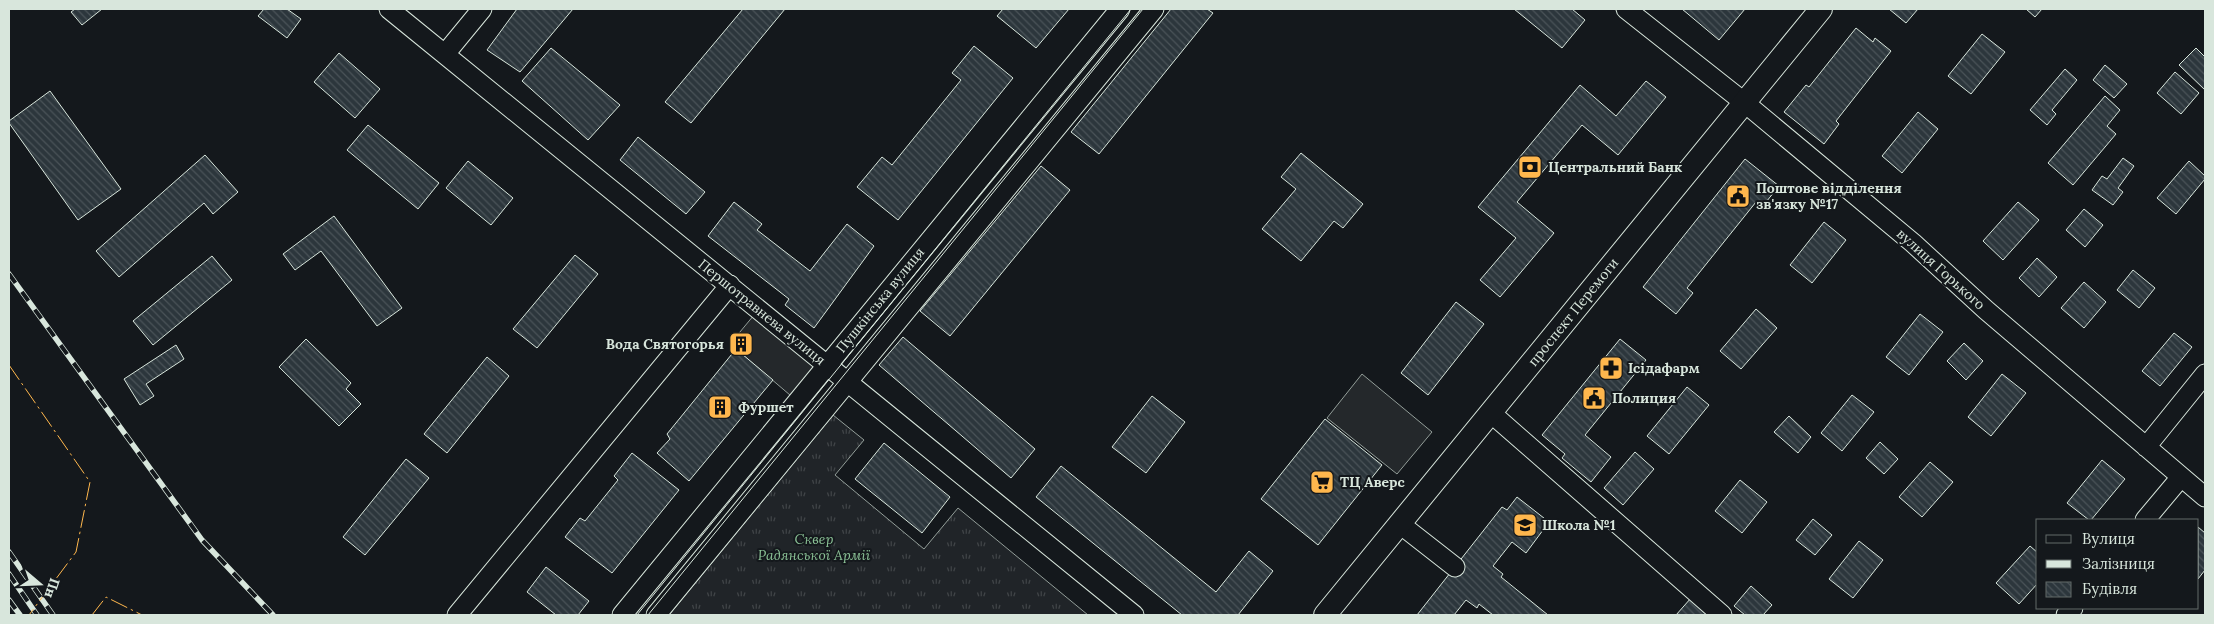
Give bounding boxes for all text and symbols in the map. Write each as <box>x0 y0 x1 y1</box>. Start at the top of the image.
bank icon: Центральний Банк <box>1517 154 1543 180</box>
place label: Центральний Банк <box>1548 158 1683 176</box>
place label: Поштове відділення зв'язку №17 <box>1756 179 1902 213</box>
public building icon: Поштове відділення зв'язку №17 <box>1725 183 1751 209</box>
street label: вулиця Горького <box>1893 225 1989 313</box>
street label: Пушкінська вулиця <box>832 244 928 356</box>
street label: проспект Перемоги <box>1524 254 1622 370</box>
street label: Першотравнева вулиця <box>695 255 829 369</box>
building icon: Вода Святогорья <box>728 331 754 357</box>
place label: Вода Святогорья <box>606 335 724 353</box>
pharmacy icon: Ісідафарм <box>1598 355 1624 381</box>
place label: Ісідафарм <box>1628 359 1700 377</box>
public building icon: Полиция <box>1581 385 1607 411</box>
place label: Полиция <box>1612 389 1676 407</box>
building icon: Фуршет <box>707 394 733 420</box>
place label: Фуршет <box>738 398 794 416</box>
supermarket icon: ТЦ Аверс <box>1309 469 1335 495</box>
place label: ТЦ Аверс <box>1340 473 1405 491</box>
school or university icon: Школа №1 <box>1512 512 1538 538</box>
place label: Школа №1 <box>1542 516 1616 534</box>
legend <box>2036 519 2199 609</box>
text: Вулиця <box>2082 529 2135 548</box>
park label: Сквер Радянської Армії <box>758 530 871 564</box>
text: Залізниця <box>2082 554 2155 573</box>
north arrow <box>15 559 65 609</box>
text: Пн <box>40 576 64 601</box>
text: Будівля <box>2082 579 2137 598</box>

